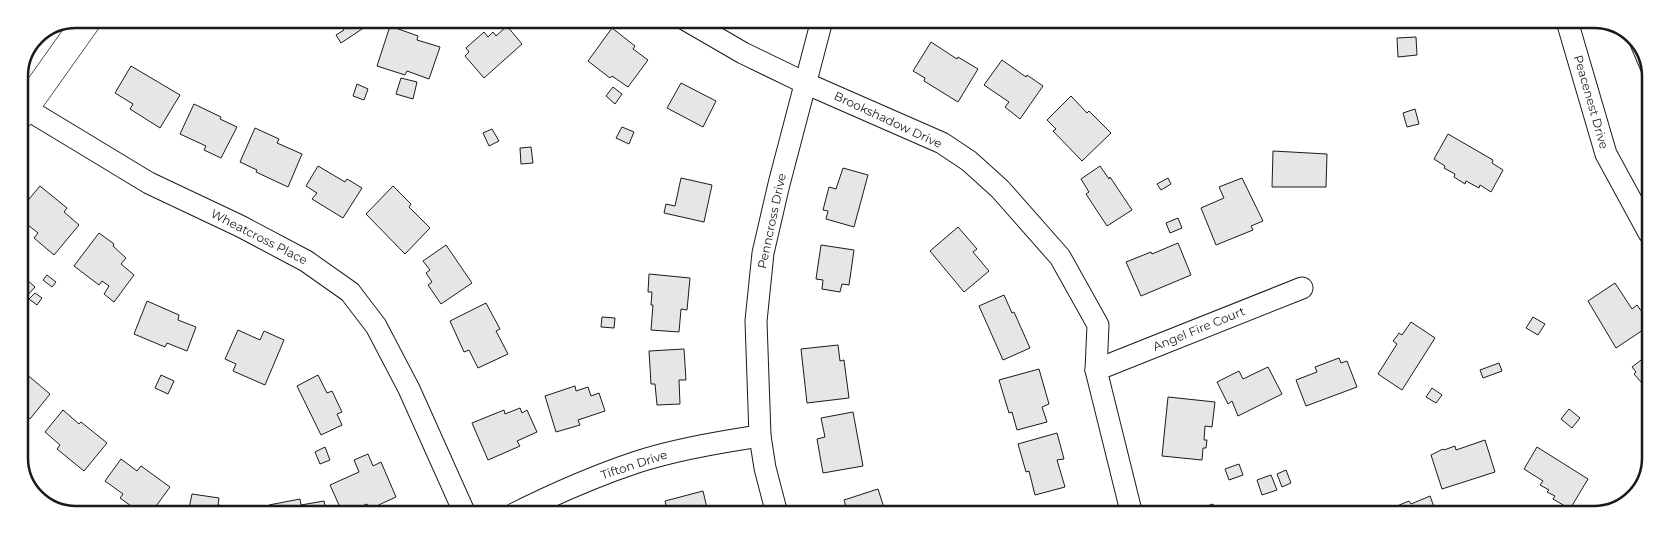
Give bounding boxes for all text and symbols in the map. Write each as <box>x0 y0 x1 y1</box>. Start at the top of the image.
street label: Peacenest Drive <box>1571 53 1612 151</box>
street label: Brookshadow Drive <box>832 88 945 151</box>
street label: Penncross Drive <box>754 172 789 270</box>
street label: Wheatcross Place <box>208 206 310 267</box>
street label: Angel Fire Court <box>1151 303 1247 354</box>
street label: Tifton Drive <box>599 447 669 482</box>

